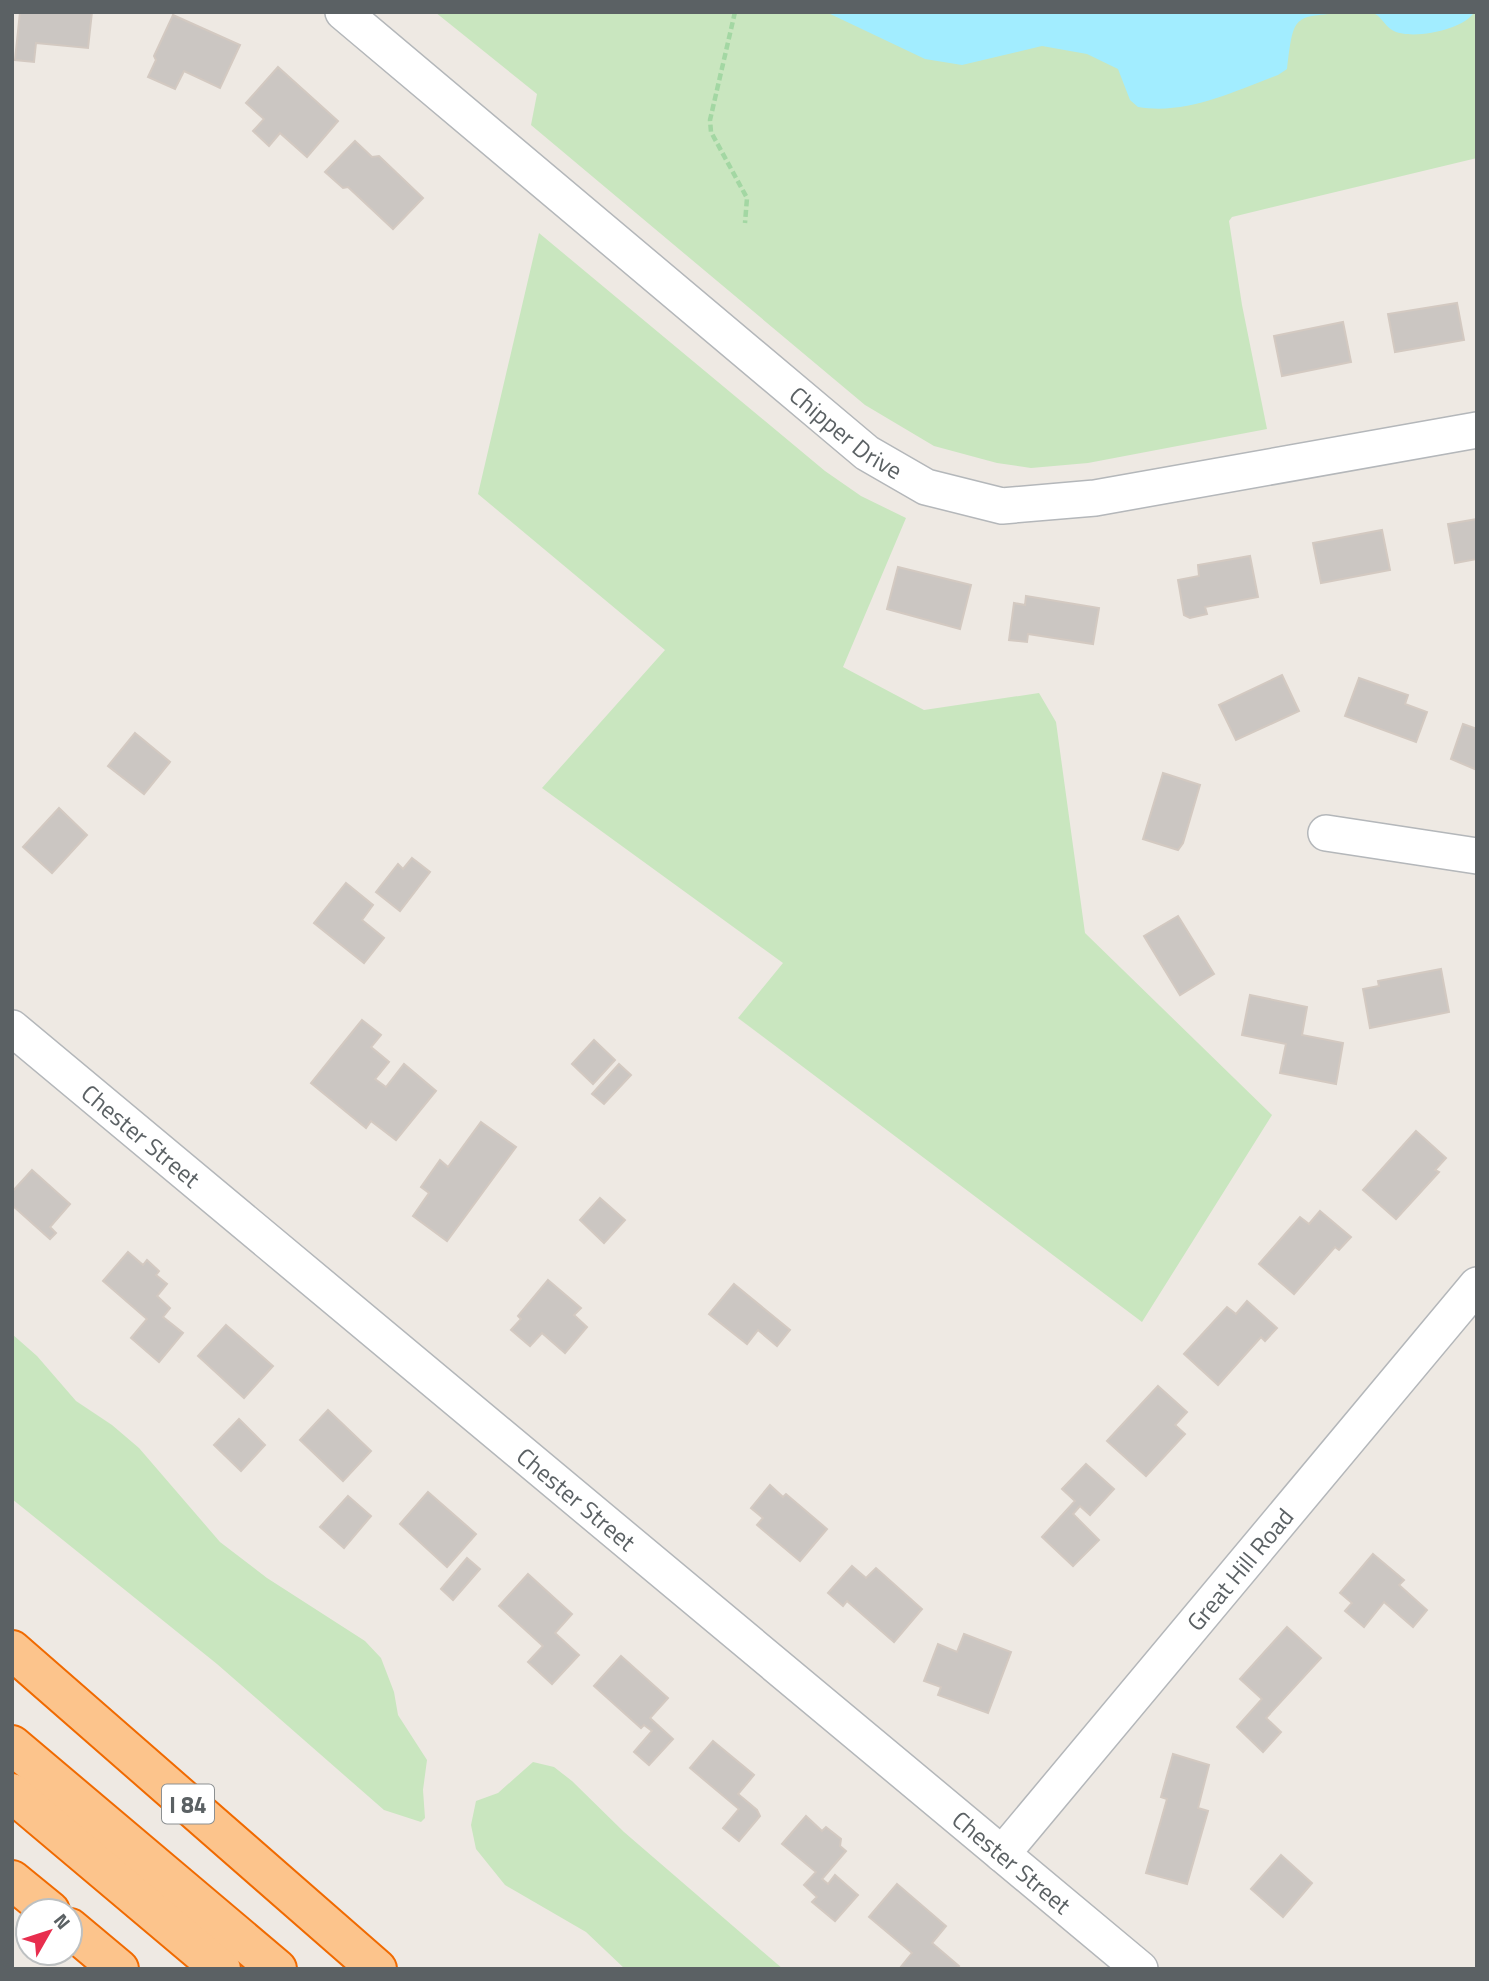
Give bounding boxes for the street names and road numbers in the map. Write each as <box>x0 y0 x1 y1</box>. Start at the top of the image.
street label: Chipper Drive <box>782 377 909 488</box>
street label: Chester Street <box>74 1075 209 1196</box>
street label: Chester Street <box>509 1438 644 1560</box>
street label: Great Hill Road <box>1178 1500 1302 1639</box>
road number: I 84 <box>162 1784 214 1824</box>
street label: Chester Street <box>944 1802 1080 1923</box>

